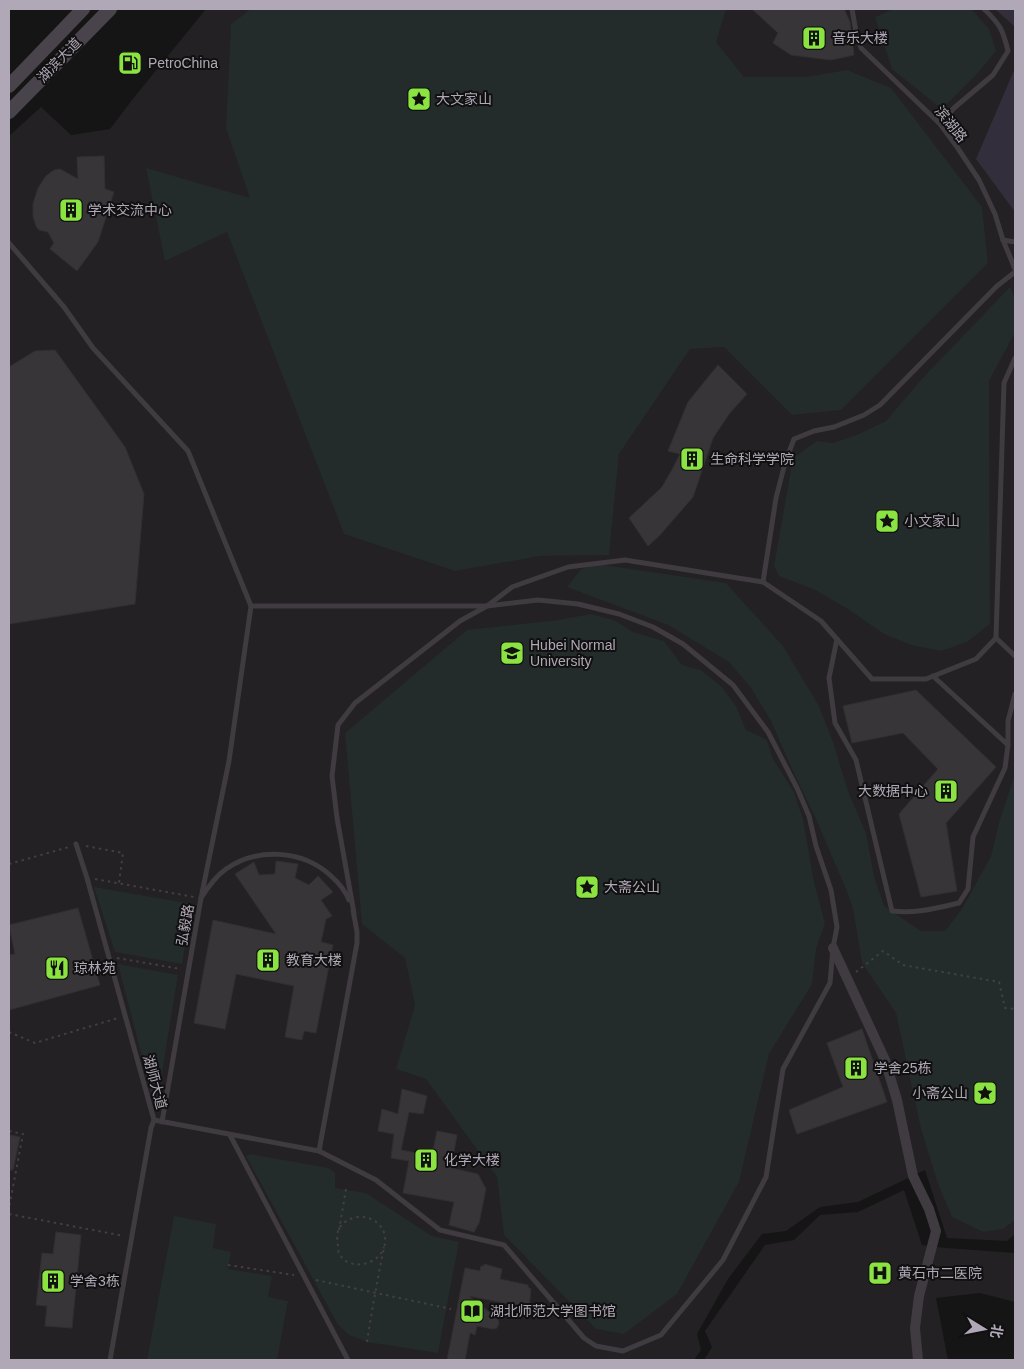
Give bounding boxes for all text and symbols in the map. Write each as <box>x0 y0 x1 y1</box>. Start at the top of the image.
building icon: 音乐大楼 <box>801 25 827 51</box>
place label: 音乐大楼 <box>832 30 888 46</box>
street label: 湖滨大道 <box>34 34 84 86</box>
fuel station icon: PetroChina <box>117 50 143 76</box>
place label: PetroChina <box>148 55 218 71</box>
place icon: 大文家山 <box>406 86 432 112</box>
place label: 大文家山 <box>436 91 492 107</box>
street label: 滨湖路 <box>932 103 970 145</box>
building icon: 学术交流中心 <box>58 197 84 223</box>
place label: 学术交流中心 <box>88 202 172 218</box>
building icon: 生命科学学院 <box>679 446 705 472</box>
place label: 生命科学学院 <box>710 451 794 467</box>
place icon: 小文家山 <box>874 508 900 534</box>
place label: 小文家山 <box>904 513 960 529</box>
place label: Hubei Normal University <box>530 637 616 669</box>
school or university icon: Hubei Normal University <box>499 640 525 666</box>
building icon: 大数据中心 <box>933 778 959 804</box>
place label: 大数据中心 <box>858 783 928 799</box>
place icon: 大斋公山 <box>574 874 600 900</box>
place label: 大斋公山 <box>604 879 660 895</box>
street label: 弘毅路 <box>173 903 197 947</box>
building icon: 教育大楼 <box>255 947 281 973</box>
place label: 教育大楼 <box>286 952 342 968</box>
restaurant icon: 琼林苑 <box>44 955 70 981</box>
place label: 琼林苑 <box>74 960 116 976</box>
street label: 湖师大道 <box>140 1053 170 1111</box>
building icon: 学舍25栋 <box>843 1055 869 1081</box>
place label: 学舍25栋 <box>874 1060 932 1076</box>
place icon: 小斋公山 <box>972 1080 998 1106</box>
place label: 小斋公山 <box>912 1085 968 1101</box>
building icon: 化学大楼 <box>413 1147 439 1173</box>
place label: 化学大楼 <box>444 1152 500 1168</box>
hospital icon: 黄石市二医院 <box>867 1260 893 1286</box>
place label: 黄石市二医院 <box>898 1265 982 1281</box>
building icon: 学舍3栋 <box>40 1268 66 1294</box>
place label: 学舍3栋 <box>70 1273 120 1289</box>
library icon: 湖北师范大学图书馆 <box>459 1298 485 1324</box>
place label: 湖北师范大学图书馆 <box>490 1303 616 1319</box>
north arrow <box>959 1304 1009 1354</box>
text: 北 <box>988 1323 1006 1340</box>

